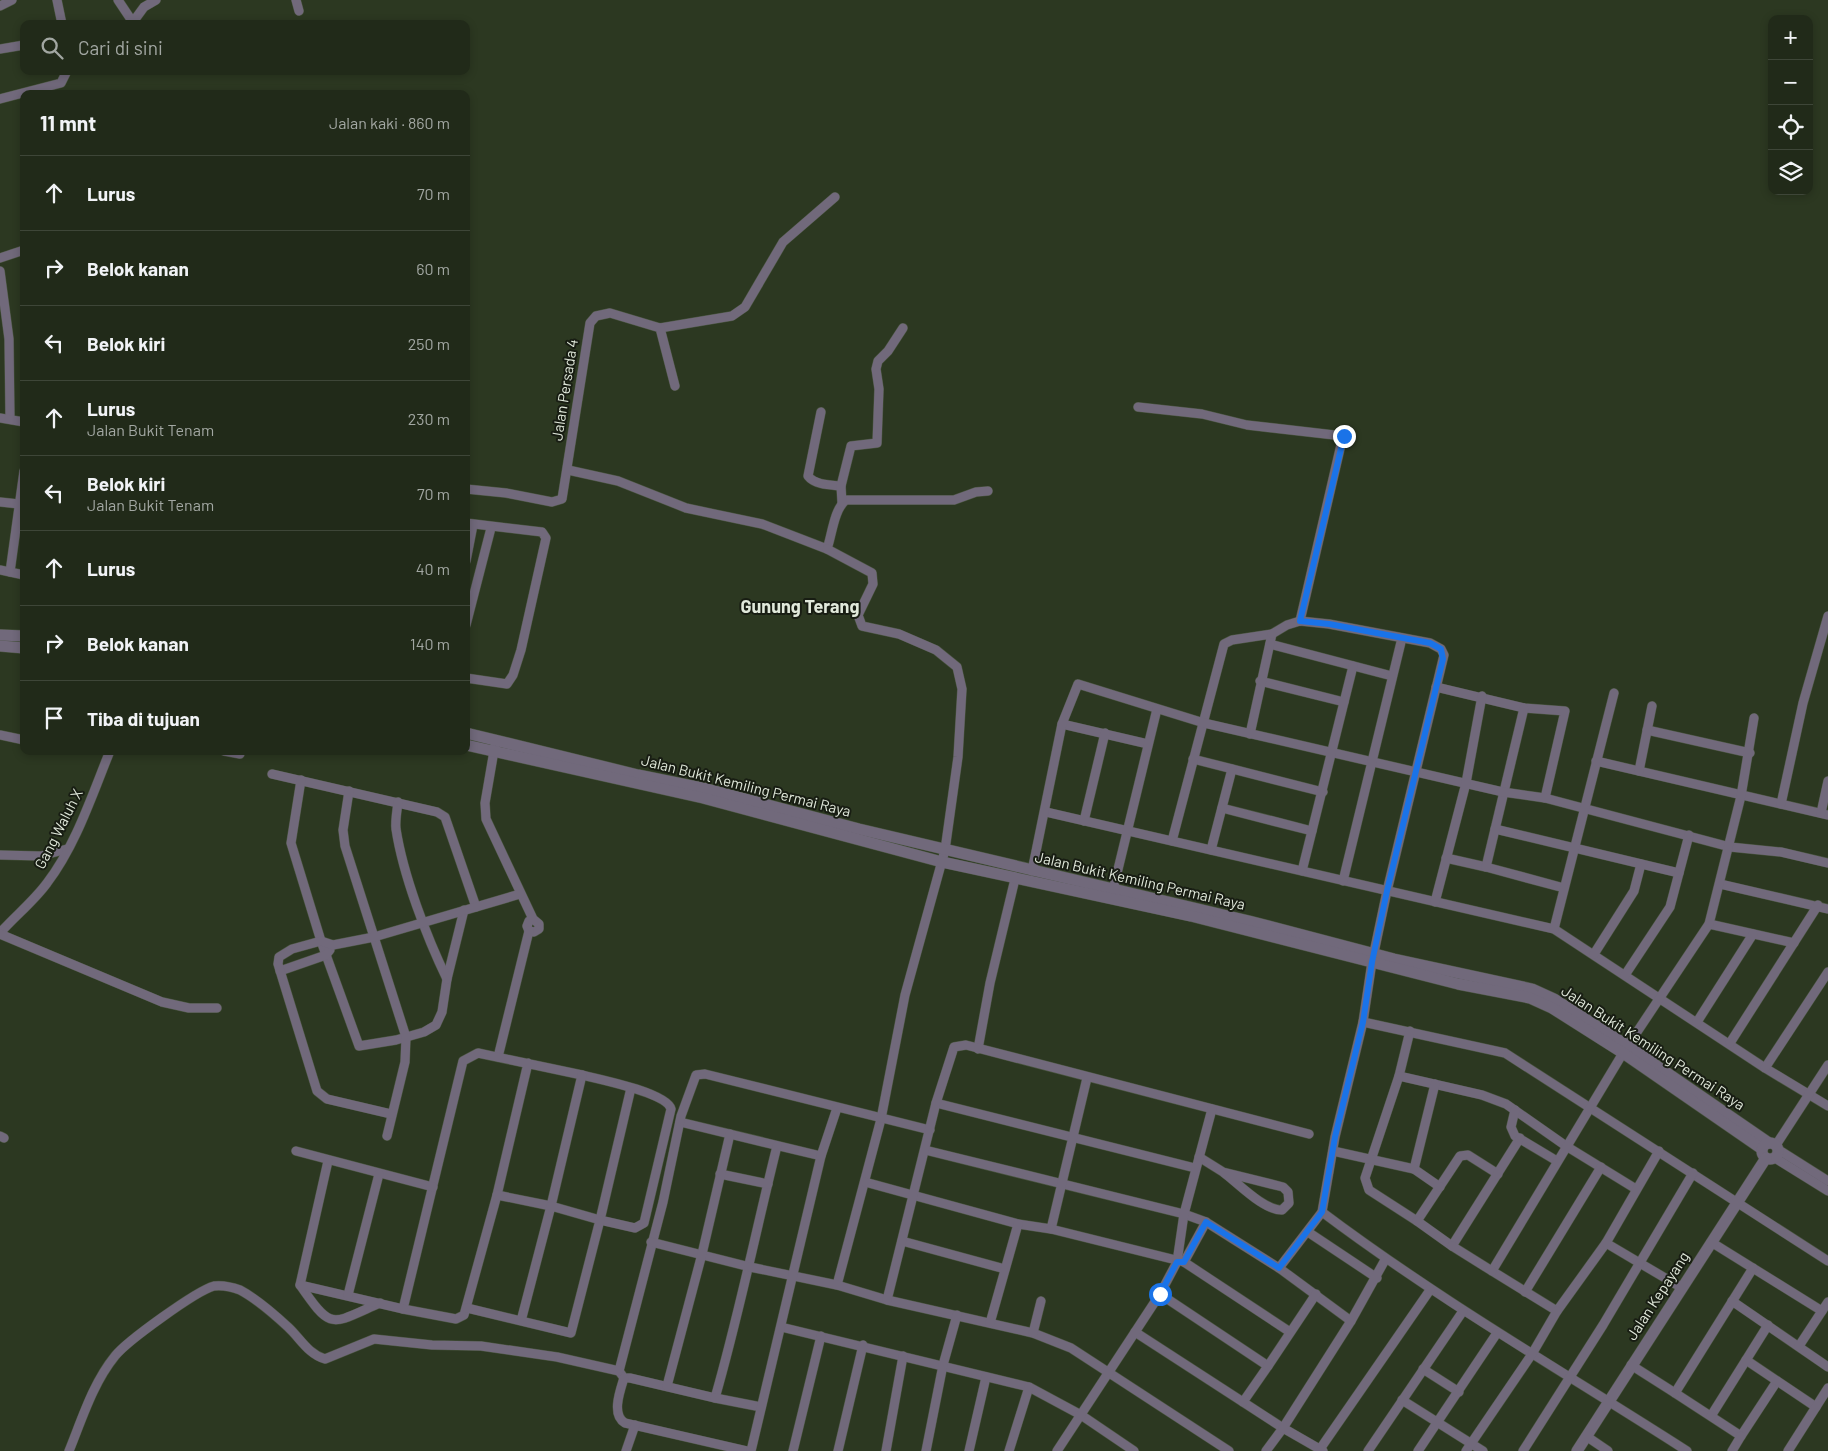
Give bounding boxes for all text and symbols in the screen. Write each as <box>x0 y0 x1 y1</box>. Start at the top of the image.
map controls <box>1768 15 1813 195</box>
button: + <box>1768 15 1813 60</box>
search box <box>20 20 470 75</box>
icon: search <box>38 34 66 62</box>
text: Cari di sini <box>78 36 163 59</box>
button: − <box>1768 60 1813 105</box>
button: locate <box>1768 105 1813 150</box>
text: 11 mnt <box>40 110 96 135</box>
text: Jalan kaki · 860 m <box>329 113 450 132</box>
button: layers <box>1768 150 1813 195</box>
icon: ahead <box>40 179 68 207</box>
text: Lurus <box>87 182 135 205</box>
text: 70 m <box>417 184 450 203</box>
icon: right <box>40 254 68 282</box>
text: Belok kanan <box>87 257 189 280</box>
text: 60 m <box>416 259 450 278</box>
icon: left <box>40 329 68 357</box>
text: Belok kiri <box>87 332 165 355</box>
text: 250 m <box>408 334 450 353</box>
street label: Jalan Persada 4 <box>547 338 581 442</box>
text: Lurus <box>87 397 135 420</box>
icon: ahead <box>40 404 68 432</box>
text: 230 m <box>408 409 450 428</box>
text: Jalan Bukit Tenam <box>87 420 214 439</box>
route end <box>1333 425 1356 448</box>
text: Belok kiri <box>87 472 165 495</box>
icon: left <box>40 479 68 507</box>
text: 70 m <box>417 484 450 503</box>
text: Jalan Bukit Tenam <box>87 495 214 514</box>
icon: ahead <box>40 554 68 582</box>
text: Lurus <box>87 557 135 580</box>
text: 40 m <box>416 559 450 578</box>
district label: Gunung Terang <box>741 595 859 617</box>
icon: right <box>40 629 68 657</box>
text: Belok kanan <box>87 632 189 655</box>
text: 140 m <box>410 634 450 653</box>
icon: arrive <box>40 704 68 732</box>
text: Tiba di tujuan <box>87 707 200 730</box>
street label: Jalan Bukit Kemiling Permai Raya <box>640 750 853 820</box>
street label: Gang Waluh X <box>30 785 86 872</box>
street label: Jalan Bukit Kemiling Permai Raya <box>1033 847 1247 913</box>
street label: Jalan Bukit Kemiling Permai Raya <box>1558 981 1749 1113</box>
street label: Jalan Kepayang <box>1622 1248 1692 1343</box>
route start <box>1149 1283 1172 1306</box>

